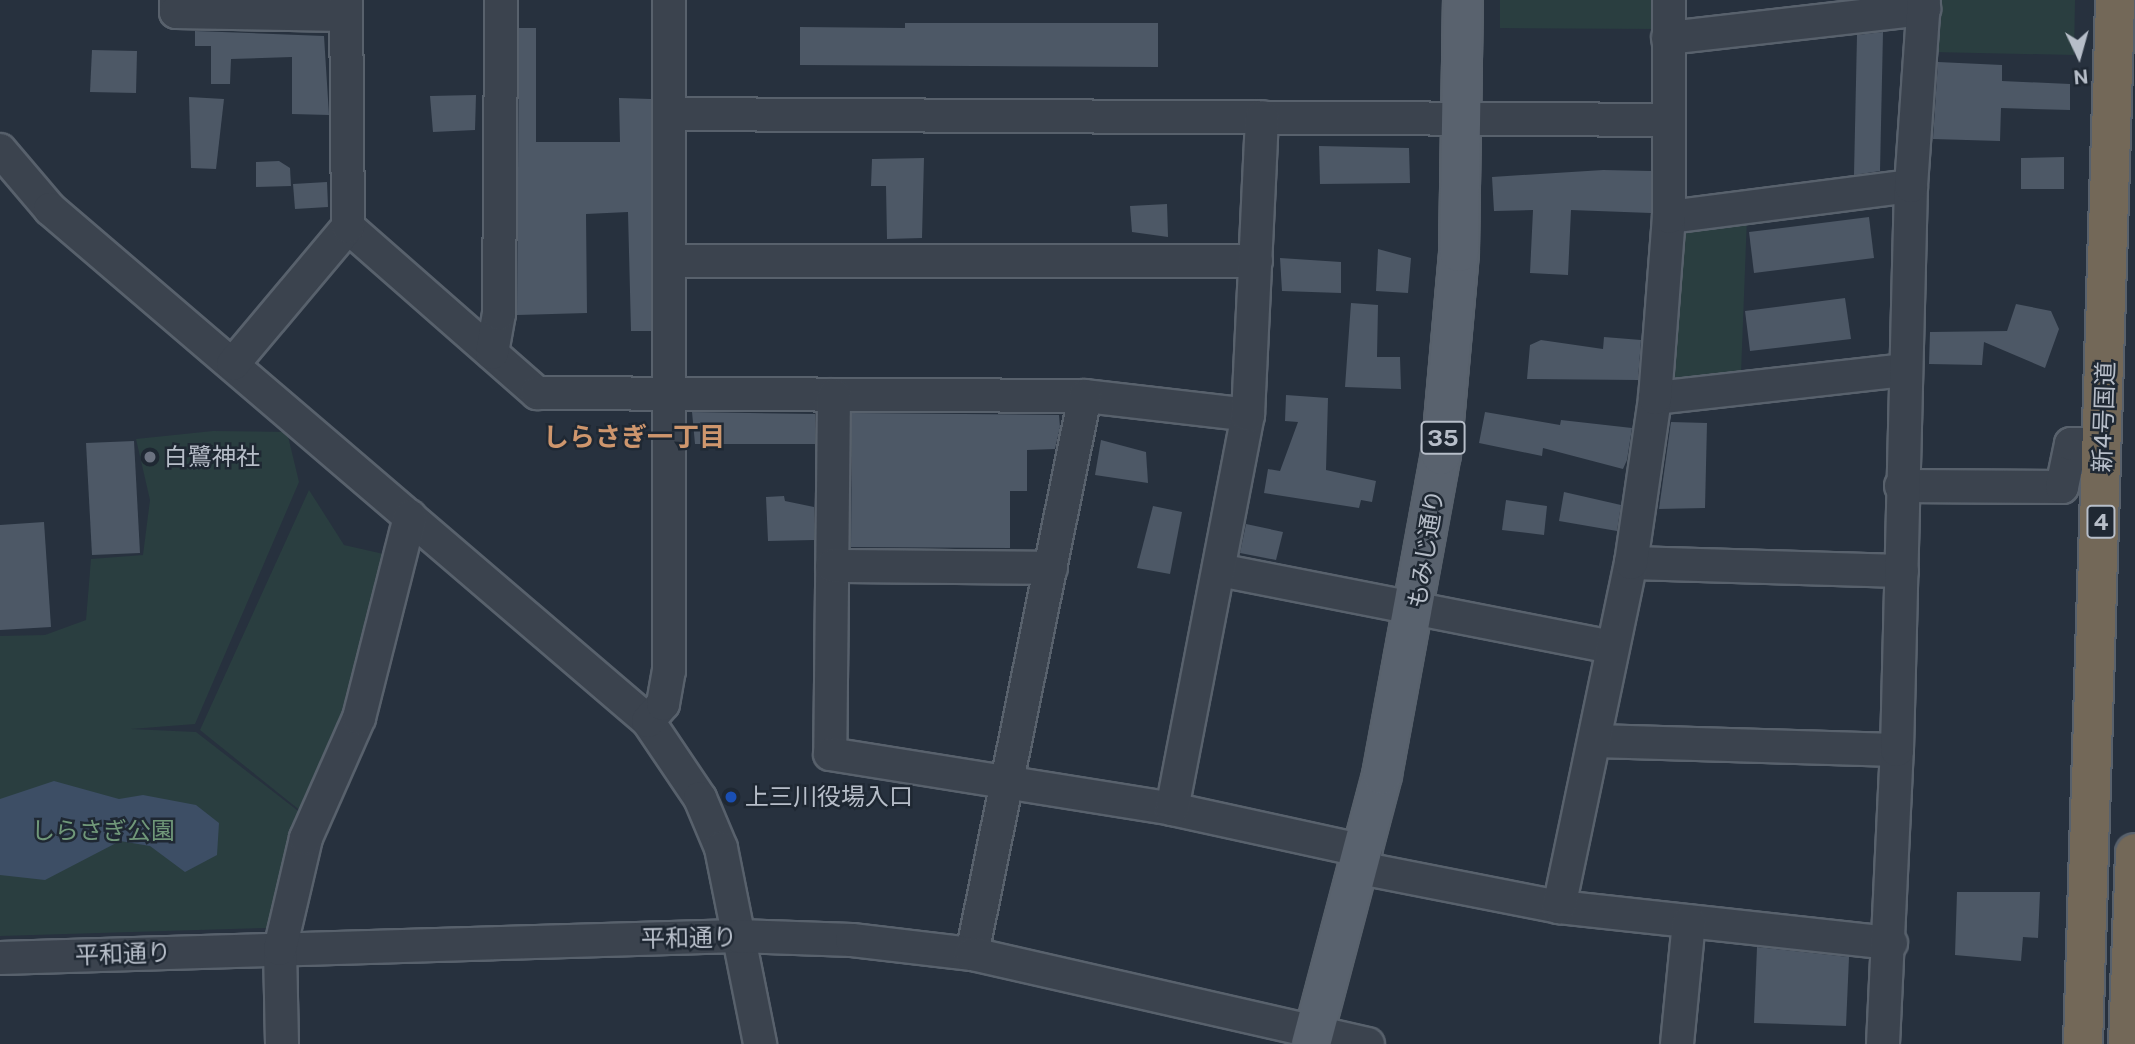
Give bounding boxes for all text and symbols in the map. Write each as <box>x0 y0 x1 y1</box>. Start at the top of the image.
north arrow <box>2044 21 2114 91</box>
text: N <box>2072 65 2089 89</box>
street label: 新4号国道 <box>2088 361 2120 473</box>
road number: 35 <box>1420 418 1466 458</box>
district label: しらさぎ一丁目 <box>543 421 725 453</box>
place label: 白鷺神社 <box>164 443 260 471</box>
marker: 白鷺神社 <box>142 449 158 465</box>
street label: もみじ通り <box>1402 487 1450 611</box>
road number: 4 <box>2085 502 2117 542</box>
place label: 上三川役場入口 <box>745 783 913 811</box>
marker: 上三川役場入口 <box>723 789 739 805</box>
park label: しらさぎ公園 <box>31 817 175 845</box>
street label: 平和通り <box>641 923 737 953</box>
street label: 平和通り <box>75 938 171 970</box>

